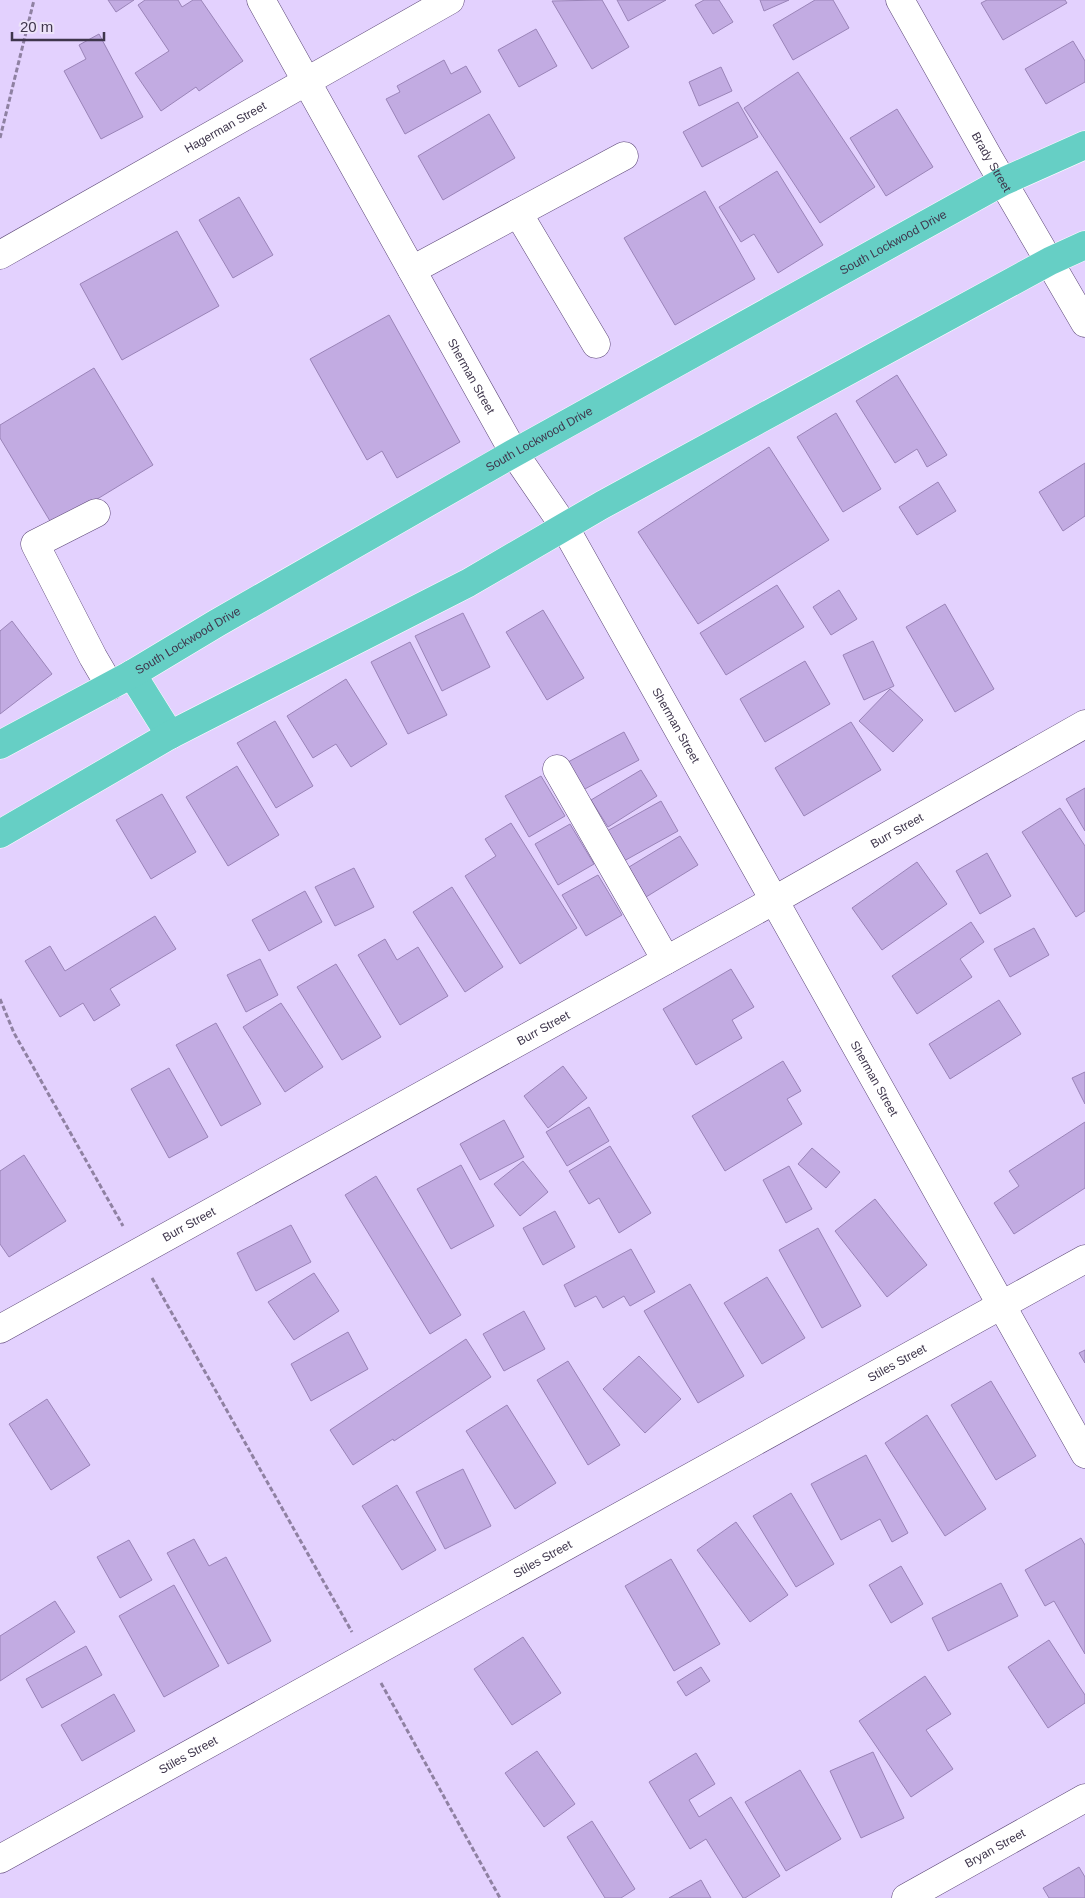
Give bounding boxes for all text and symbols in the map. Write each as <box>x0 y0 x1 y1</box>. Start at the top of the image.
scale bar <box>12 10 105 42</box>
text: 20 m <box>20 18 53 35</box>
street label: Hagerman Street <box>182 98 269 156</box>
street label: Brady Street <box>969 130 1014 195</box>
street label: South Lockwood Drive <box>837 207 949 278</box>
street label: Sherman Street <box>445 336 498 417</box>
street label: South Lockwood Drive <box>483 404 595 475</box>
street label: South Lockwood Drive <box>133 604 243 677</box>
street label: Sherman Street <box>649 685 703 766</box>
street label: Burr Street <box>868 810 926 851</box>
street label: Burr Street <box>514 1008 573 1048</box>
street label: Sherman Street <box>847 1038 901 1119</box>
street label: Burr Street <box>160 1204 218 1245</box>
street label: Stiles Street <box>865 1341 929 1385</box>
street label: Stiles Street <box>511 1537 575 1581</box>
street label: Stiles Street <box>156 1733 220 1777</box>
street label: Bryan Street <box>962 1826 1028 1871</box>

